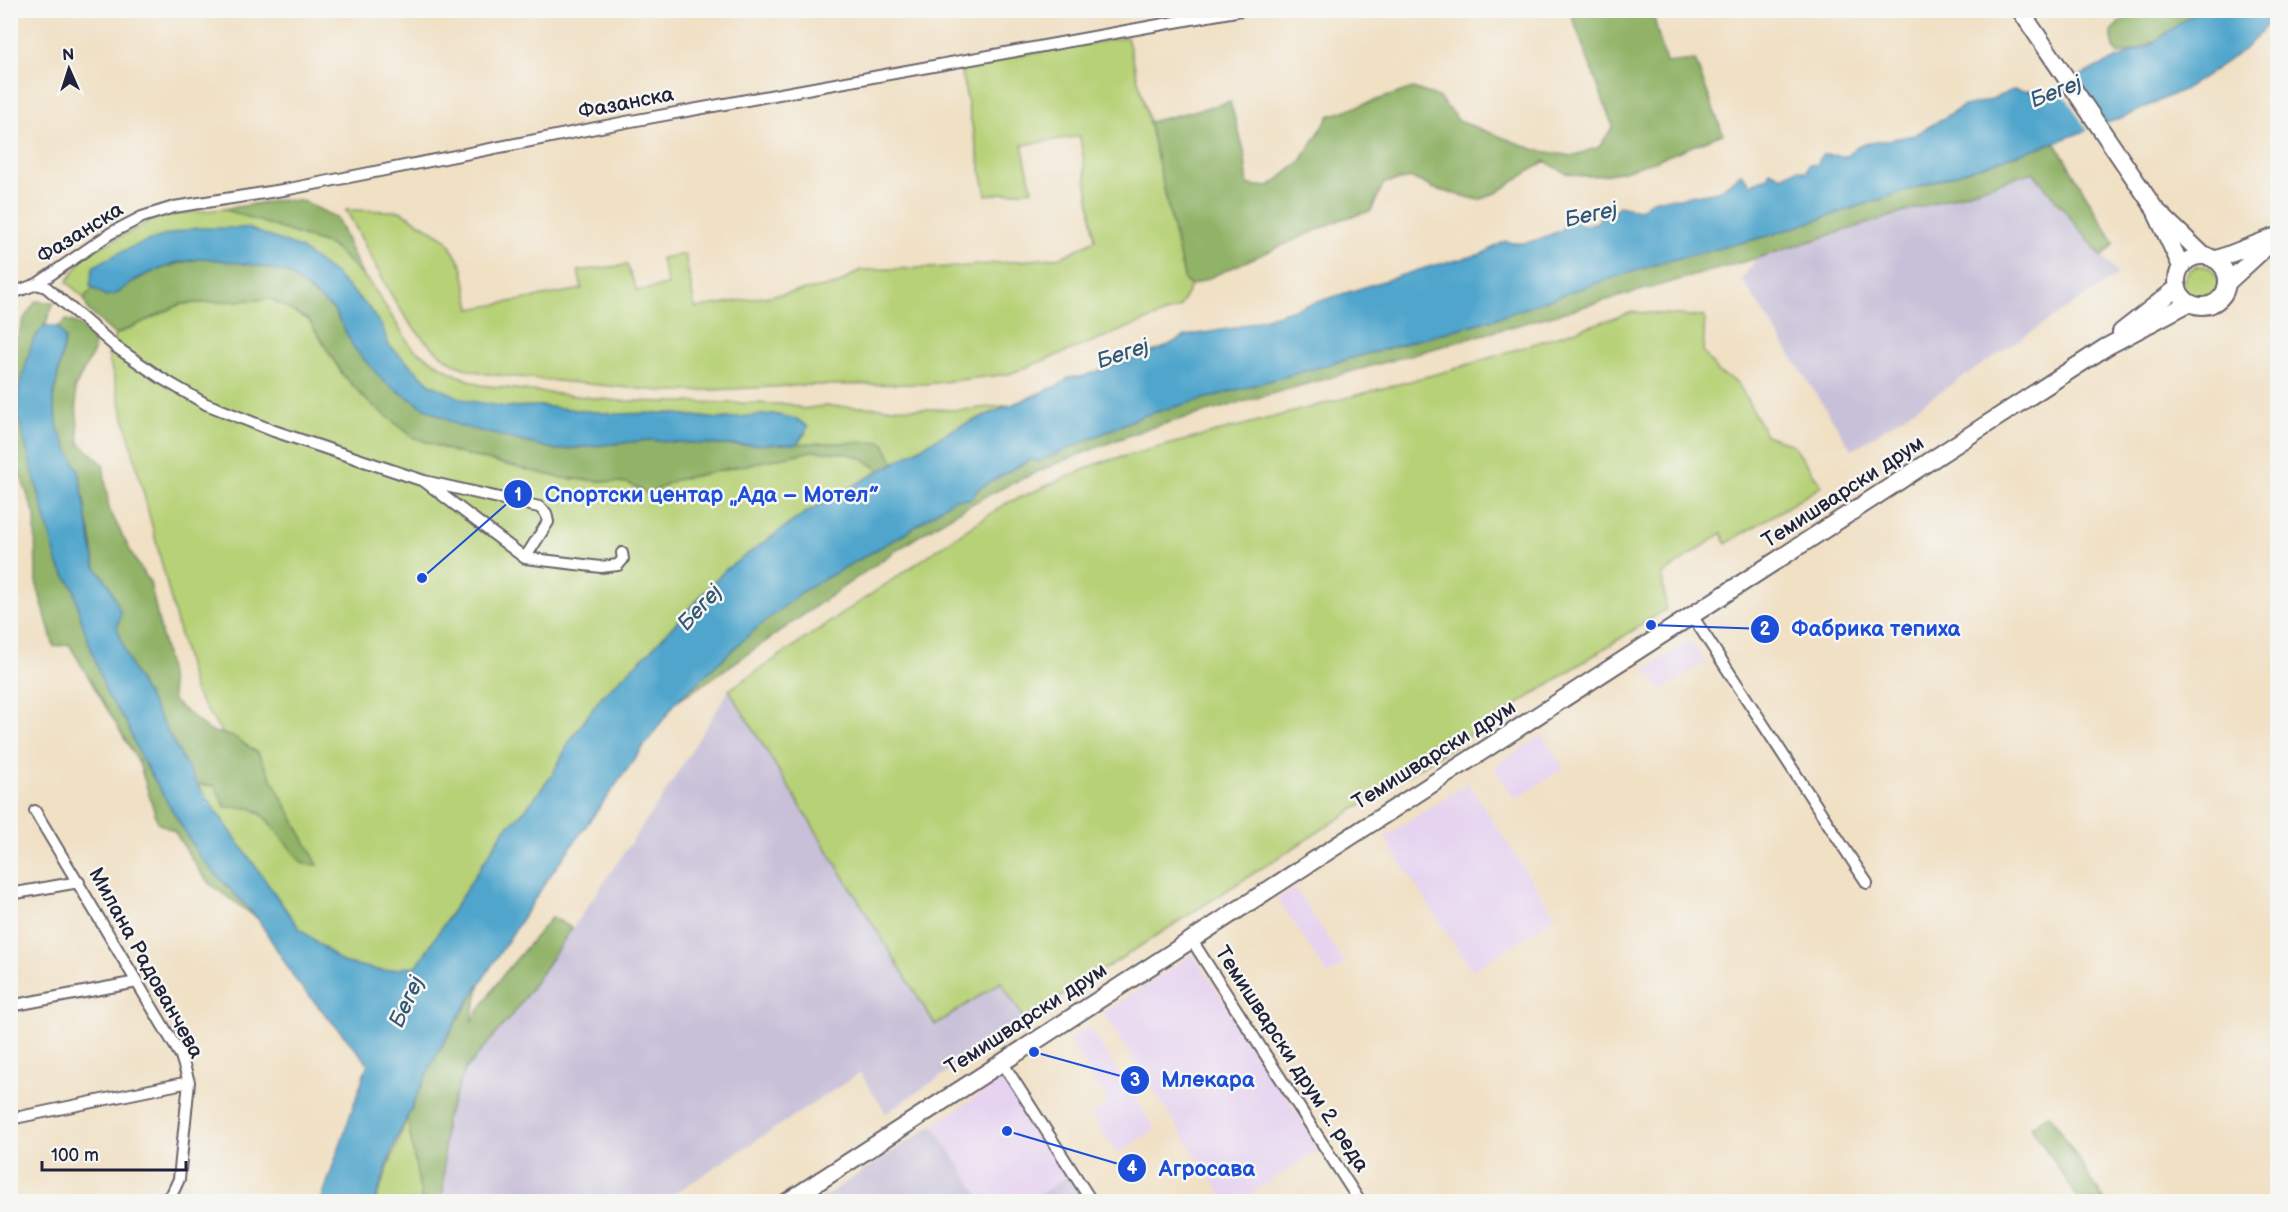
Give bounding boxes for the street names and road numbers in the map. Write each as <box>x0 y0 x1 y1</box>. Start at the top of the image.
street label: Фазанска <box>576 81 676 124</box>
street label: Фазанска <box>32 196 128 269</box>
street label: Темишварски друм <box>1757 430 1929 554</box>
street label: Темишварски друм <box>1348 695 1520 815</box>
street label: Милана Радованчева <box>83 863 209 1063</box>
street label: Темишварски друм 2. реда <box>1210 941 1375 1177</box>
street label: Темишварски друм <box>940 957 1112 1081</box>

